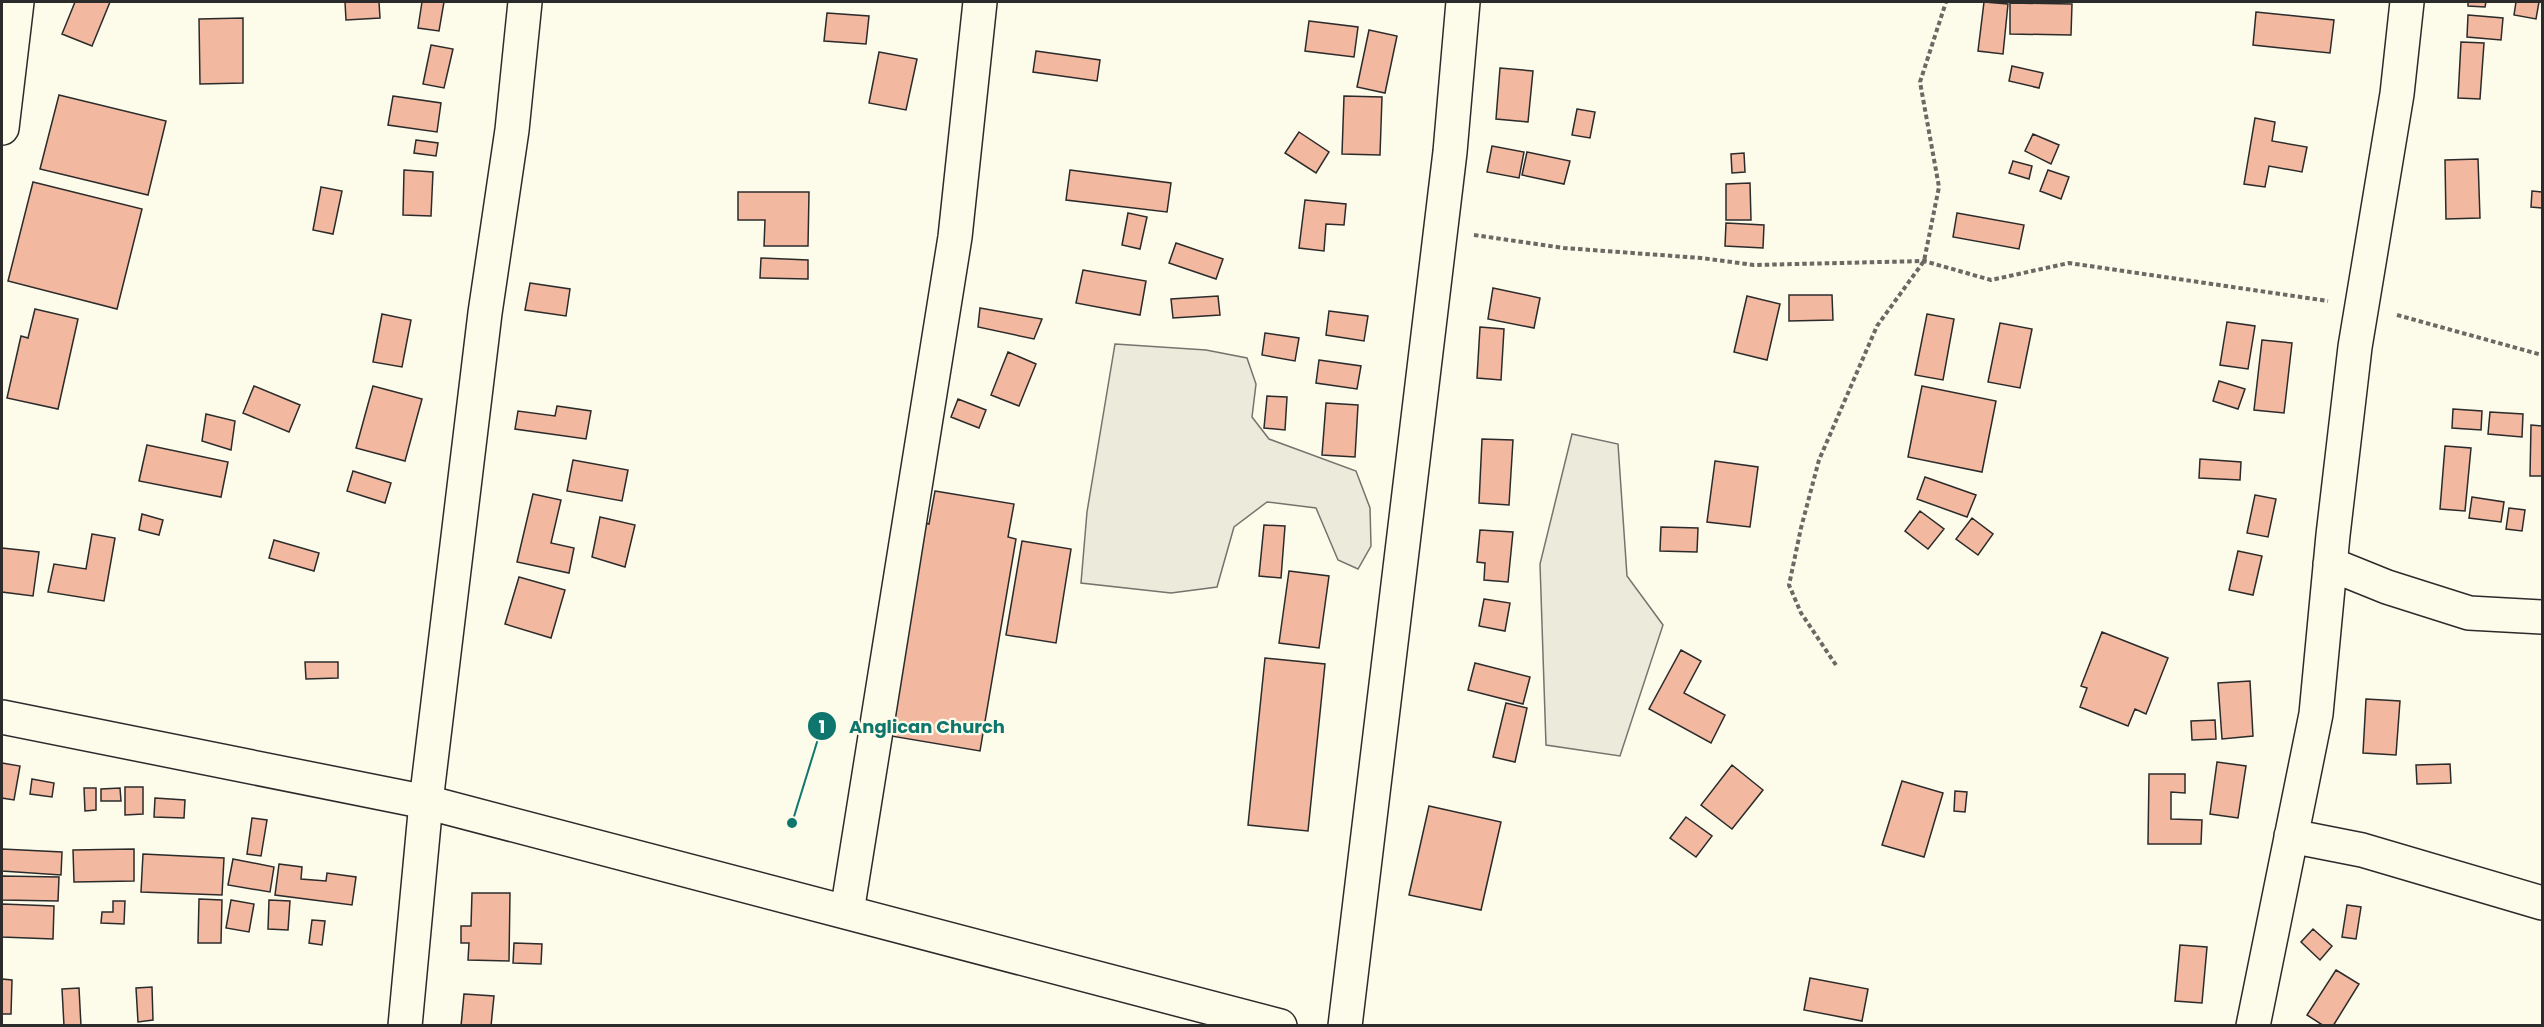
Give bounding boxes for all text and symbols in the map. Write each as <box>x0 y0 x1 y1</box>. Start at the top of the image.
callout: Anglican Church <box>807 708 1017 744</box>
text: 1 <box>819 714 825 739</box>
text: Anglican Church <box>849 714 1005 739</box>

